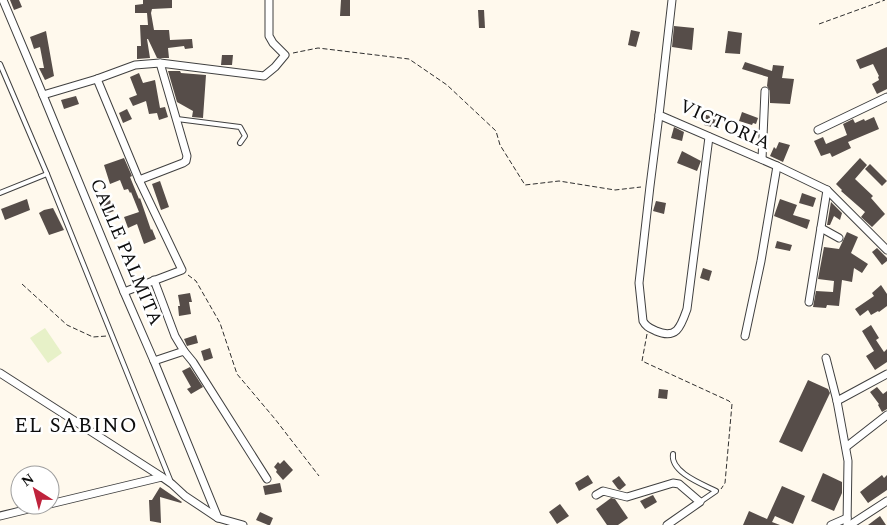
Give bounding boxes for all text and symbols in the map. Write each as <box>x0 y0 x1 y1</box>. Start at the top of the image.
street label: VICTORIA <box>675 92 775 158</box>
street label: CALLE PALMITA <box>82 174 170 330</box>
district label: EL SABINO <box>14 410 138 442</box>
north arrow <box>10 465 60 515</box>
text: N <box>17 468 38 492</box>

